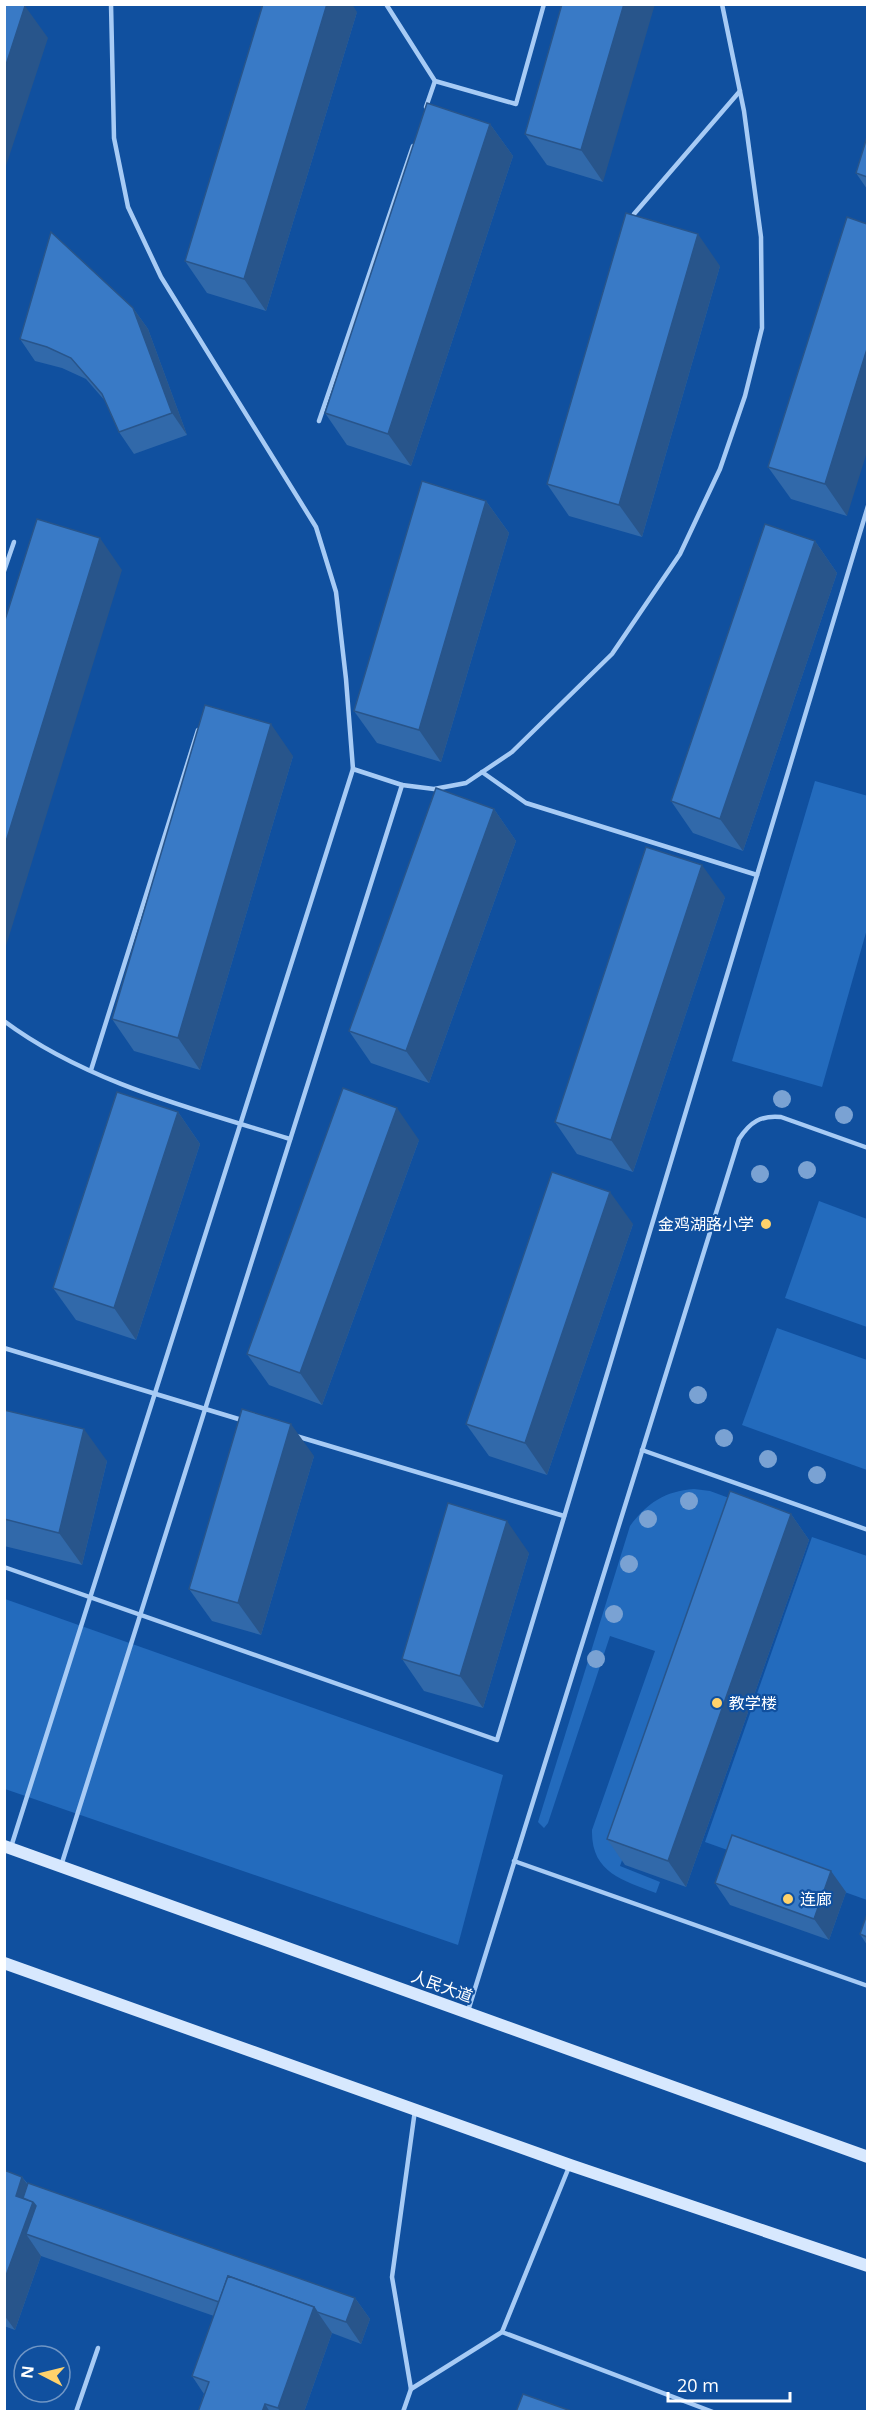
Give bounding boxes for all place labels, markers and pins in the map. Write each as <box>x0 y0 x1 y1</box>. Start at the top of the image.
place label: 金鸡湖路小学 <box>658 1213 754 1235</box>
marker: 金鸡湖路小学 <box>759 1217 773 1231</box>
place label: 教学楼 <box>729 1692 777 1714</box>
marker: 教学楼 <box>710 1696 724 1710</box>
place label: 连廊 <box>800 1888 832 1910</box>
marker: 连廊 <box>781 1892 795 1906</box>

